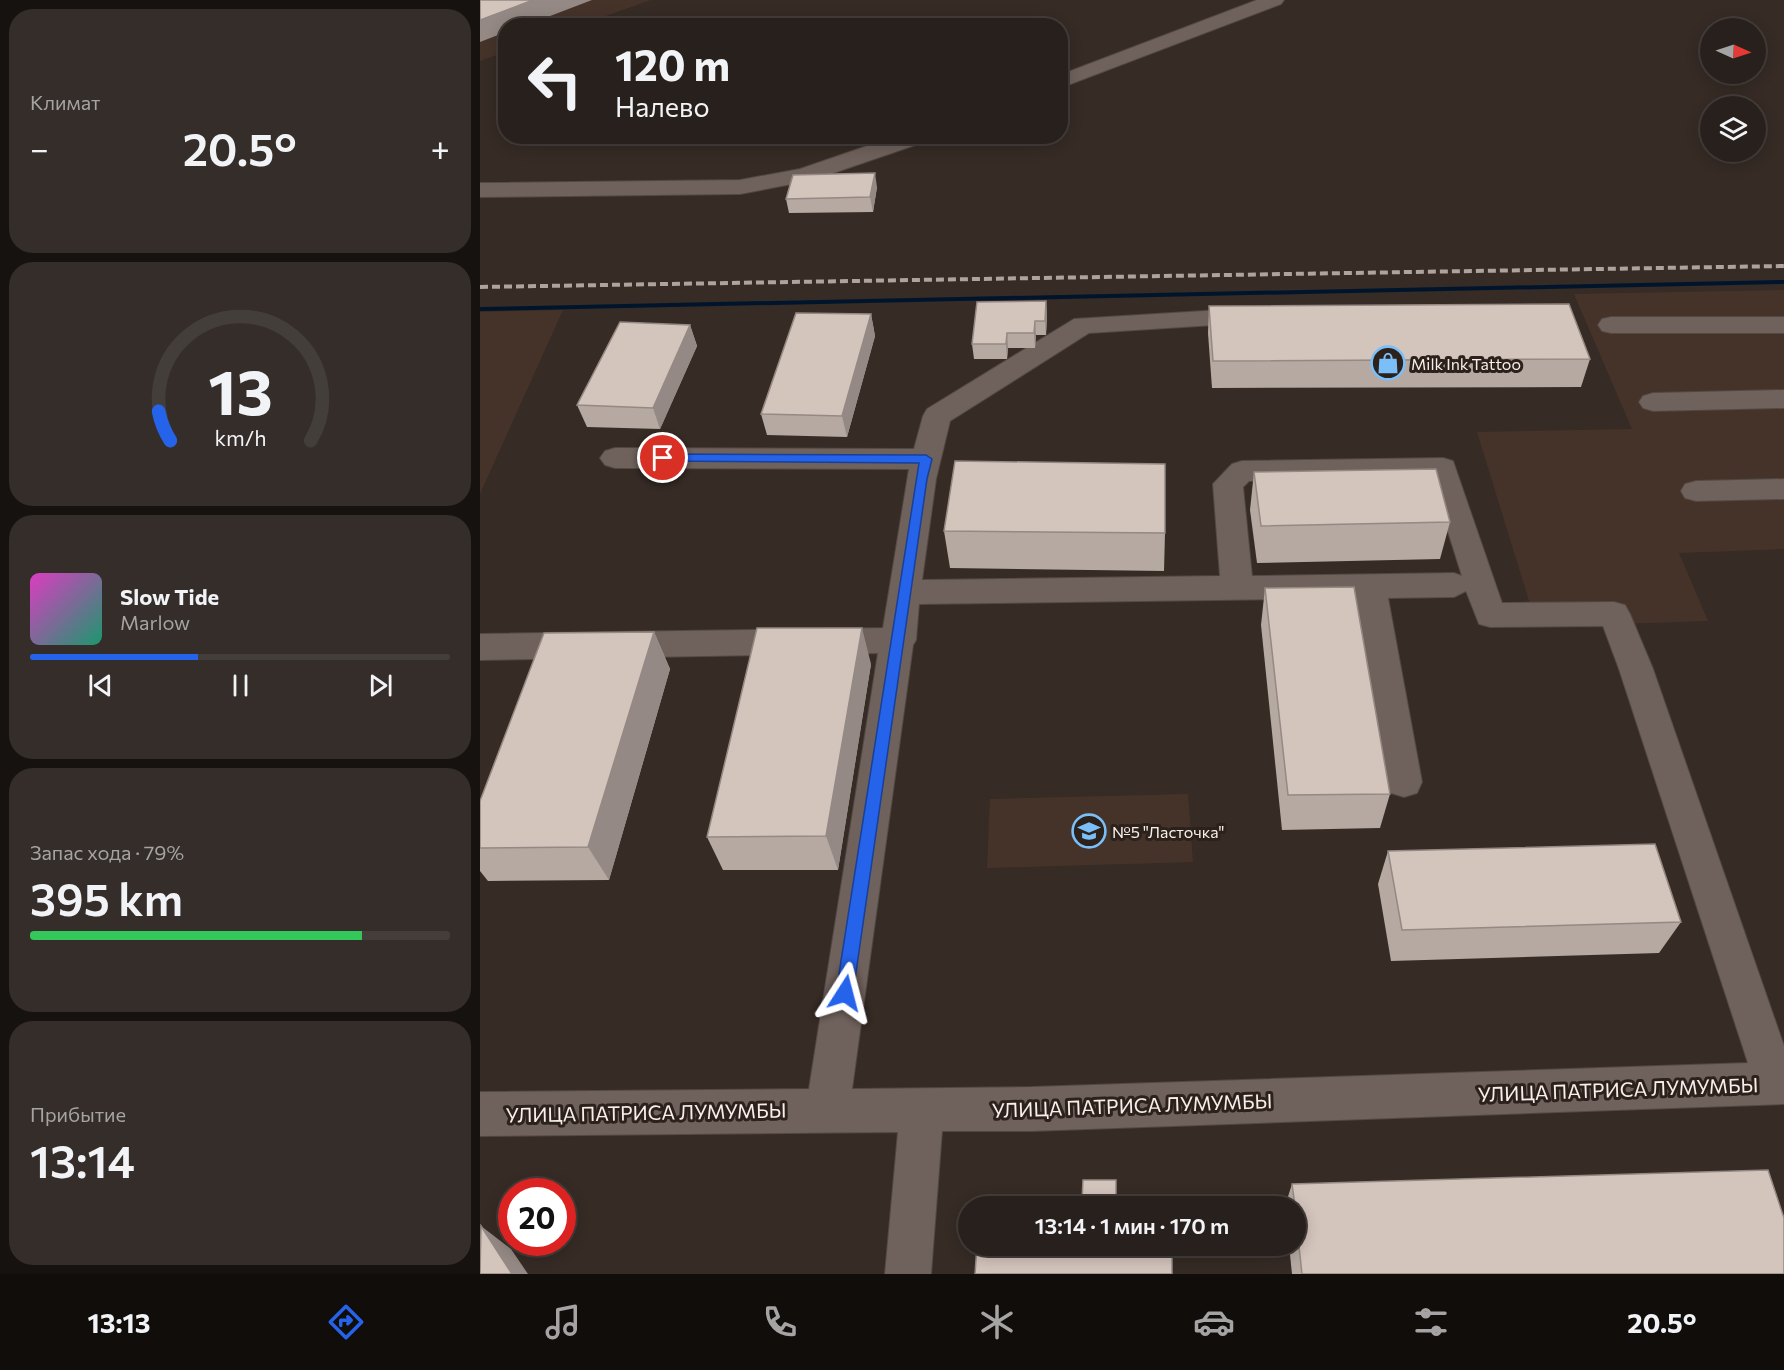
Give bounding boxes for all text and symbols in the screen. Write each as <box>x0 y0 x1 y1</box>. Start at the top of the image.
north arrow <box>1700 18 1766 84</box>
map controls <box>1700 18 1766 162</box>
text: 120 m <box>615 38 730 90</box>
icon: left <box>516 42 594 120</box>
text: Климат <box>30 90 100 114</box>
text: Налево <box>615 90 710 123</box>
button: layers <box>1700 96 1766 162</box>
text: 20.5° <box>183 120 297 175</box>
text: − <box>30 127 49 168</box>
text: + <box>431 127 450 168</box>
shop icon: Milk Ink Tattoo <box>1370 345 1406 381</box>
text: 13 <box>208 352 272 428</box>
place label: Milk Ink Tattoo <box>1411 354 1521 373</box>
text: km/h <box>214 424 266 450</box>
pin <box>637 432 688 483</box>
icon: arrive <box>646 441 679 474</box>
text: Slow Tide <box>120 583 219 610</box>
text: Marlow <box>120 610 190 634</box>
icon: previous <box>84 669 117 702</box>
icon: pause <box>224 669 257 702</box>
icon: next <box>364 669 397 702</box>
school or university icon: №5 "Ласточка" <box>1071 813 1107 849</box>
place label: №5 "Ласточка" <box>1112 822 1225 841</box>
text: Запас хода · 79% <box>30 840 184 864</box>
text: 395 km <box>30 870 183 925</box>
position arrow <box>813 961 877 1025</box>
street label: УЛИЦА ПАТРИСА ЛУМУМБЫ <box>1477 1072 1759 1106</box>
street label: УЛИЦА ПАТРИСА ЛУМУМБЫ <box>991 1088 1273 1122</box>
street label: УЛИЦА ПАТРИСА ЛУМУМБЫ <box>505 1098 787 1126</box>
text: Прибытие <box>30 1102 126 1126</box>
text: 13:14 <box>30 1132 135 1187</box>
speed limit sign: 20 <box>498 1178 576 1256</box>
text: 13:14 · 1 мин · 170 m <box>1035 1212 1229 1239</box>
icon: directions <box>325 1301 367 1343</box>
icon: music <box>542 1301 584 1343</box>
icon: phone <box>759 1301 801 1343</box>
icon: climate <box>976 1301 1018 1343</box>
icon: car <box>1193 1301 1235 1343</box>
icon: filters <box>1410 1301 1452 1343</box>
text: 13:13 <box>87 1306 151 1339</box>
text: 20.5° <box>1627 1306 1697 1339</box>

